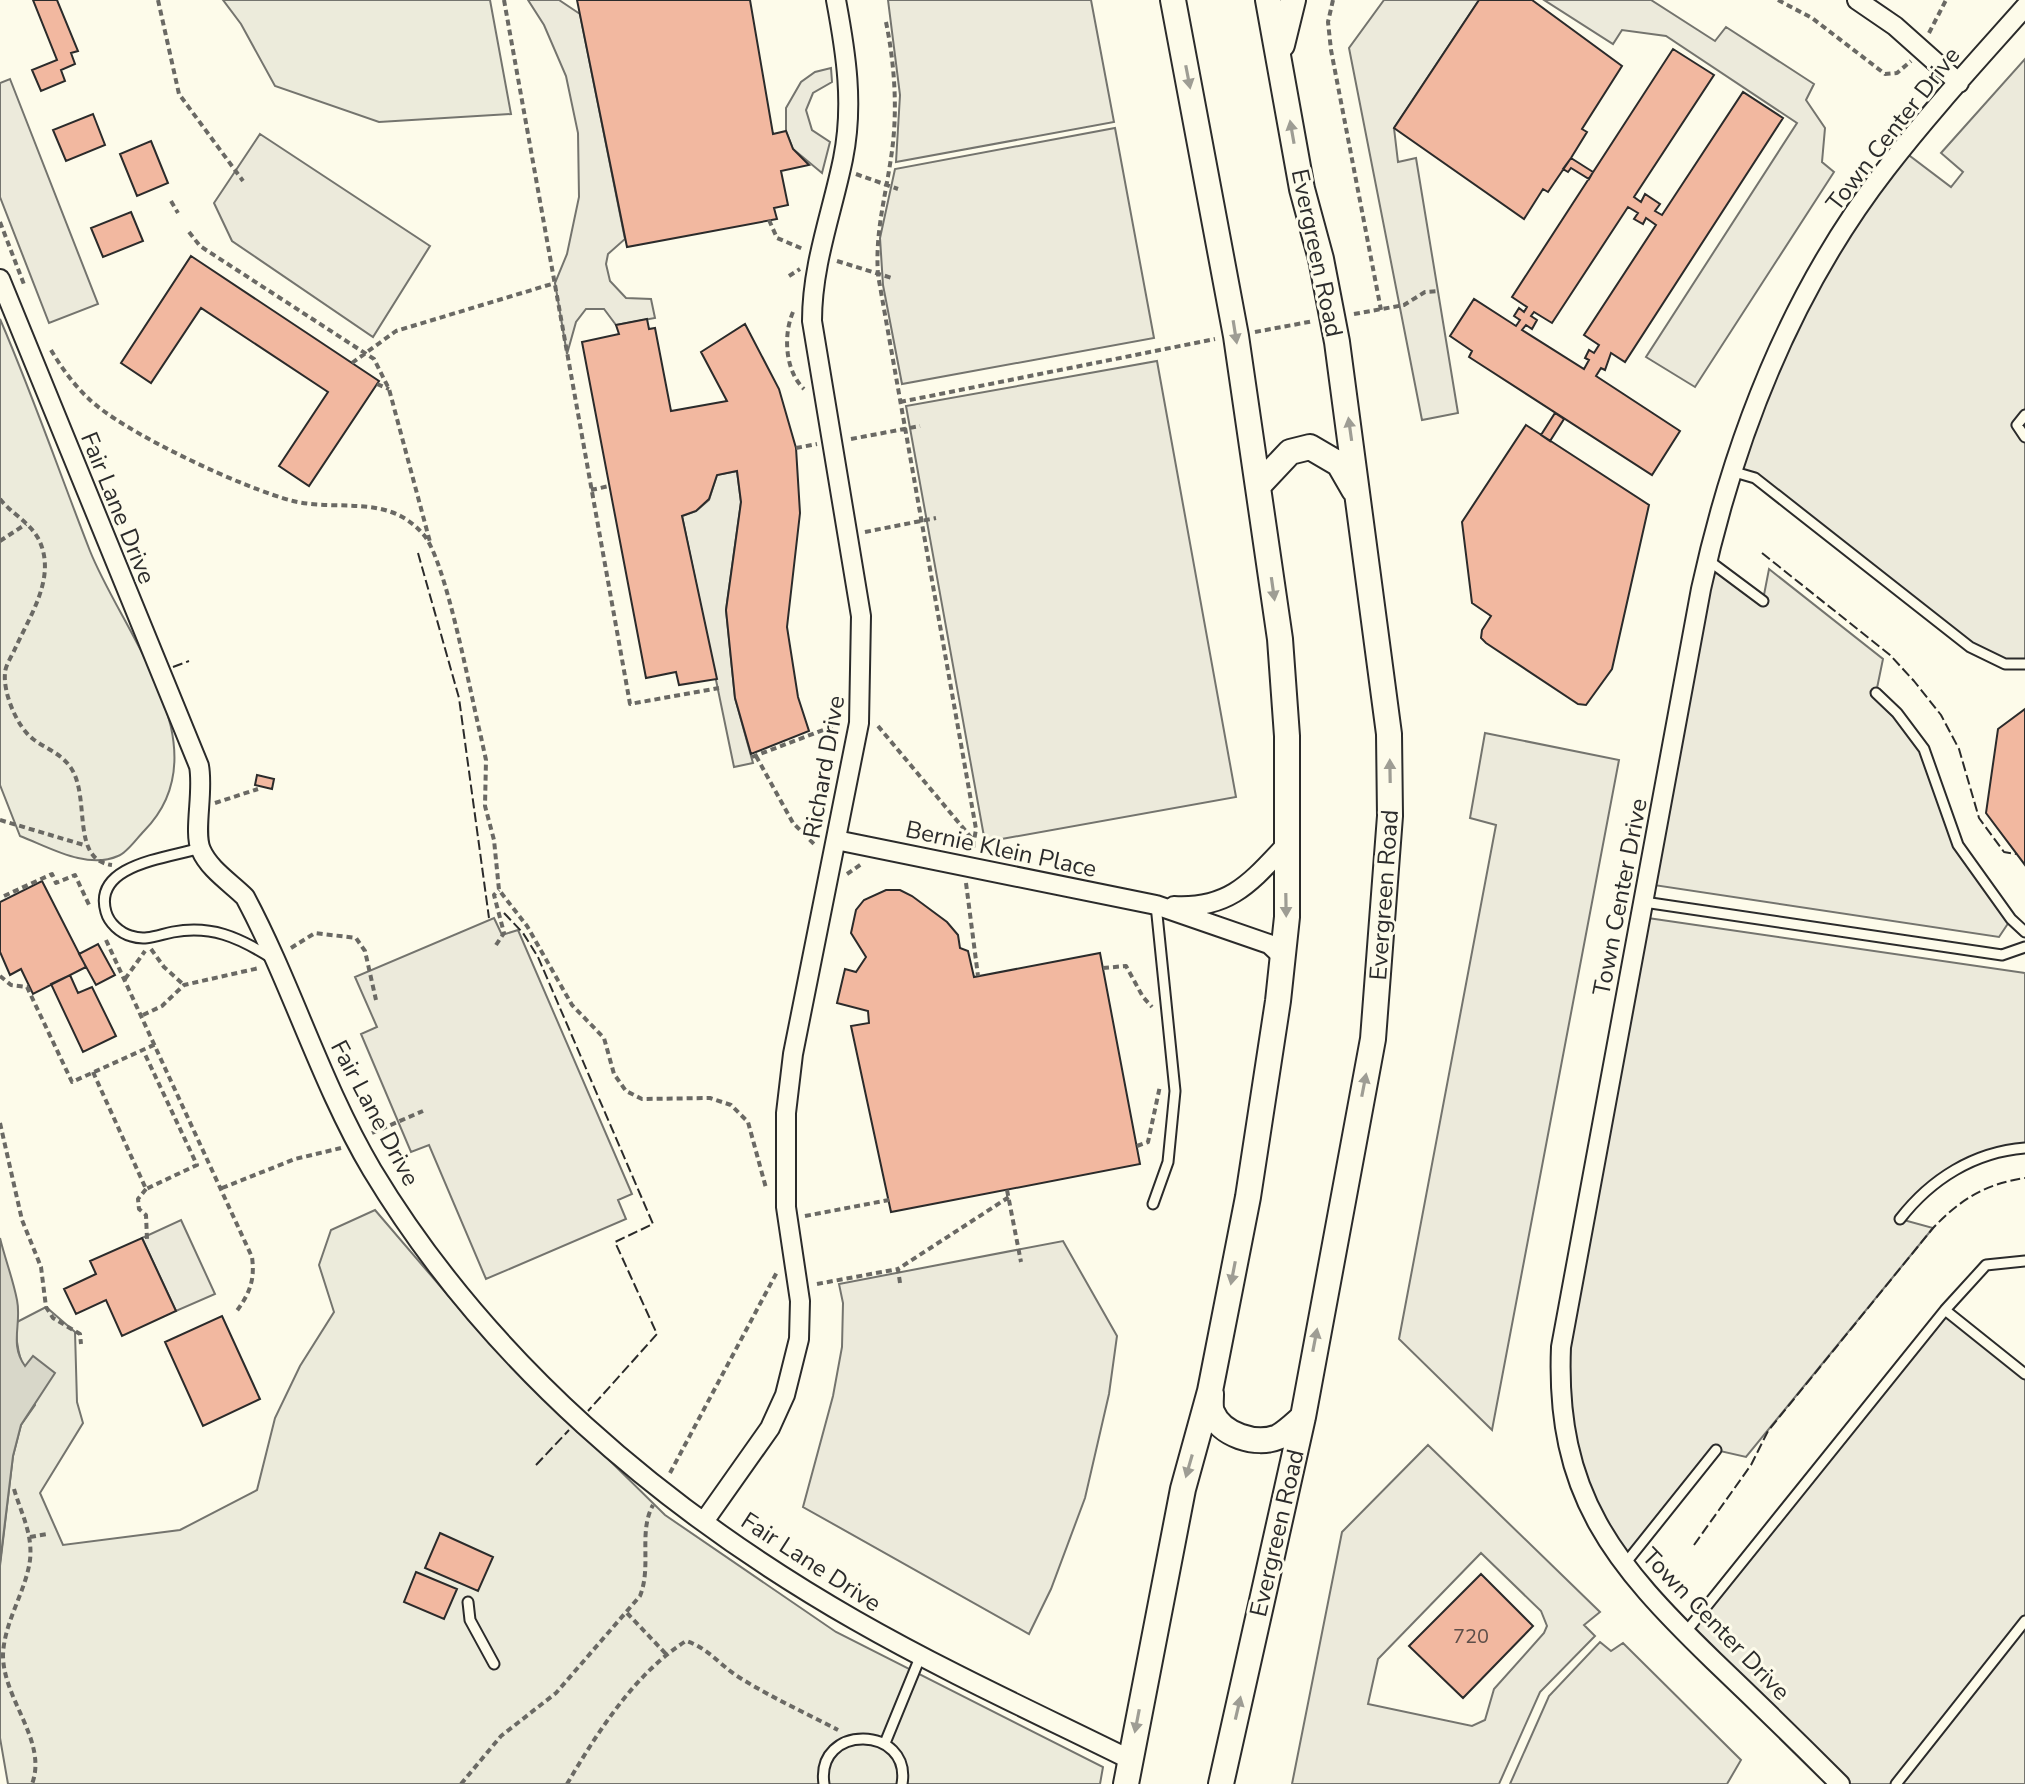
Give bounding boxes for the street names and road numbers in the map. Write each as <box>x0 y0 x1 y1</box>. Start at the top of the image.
street label: Town Center Drive <box>1819 40 1967 218</box>
street label: Evergreen Road <box>1284 166 1350 340</box>
street label: Fair Lane Drive <box>73 427 163 589</box>
street label: Richard Drive <box>796 693 852 841</box>
street label: Town Center Drive <box>1585 796 1655 998</box>
street label: Evergreen Road <box>1362 809 1406 981</box>
street label: Bernie Klein Place <box>903 813 1099 885</box>
street label: Fair Lane Drive <box>323 1034 427 1192</box>
street label: Evergreen Road <box>1242 1446 1312 1620</box>
street label: Fair Lane Drive <box>735 1505 887 1619</box>
street label: Town Center Drive <box>1635 1541 1797 1707</box>

